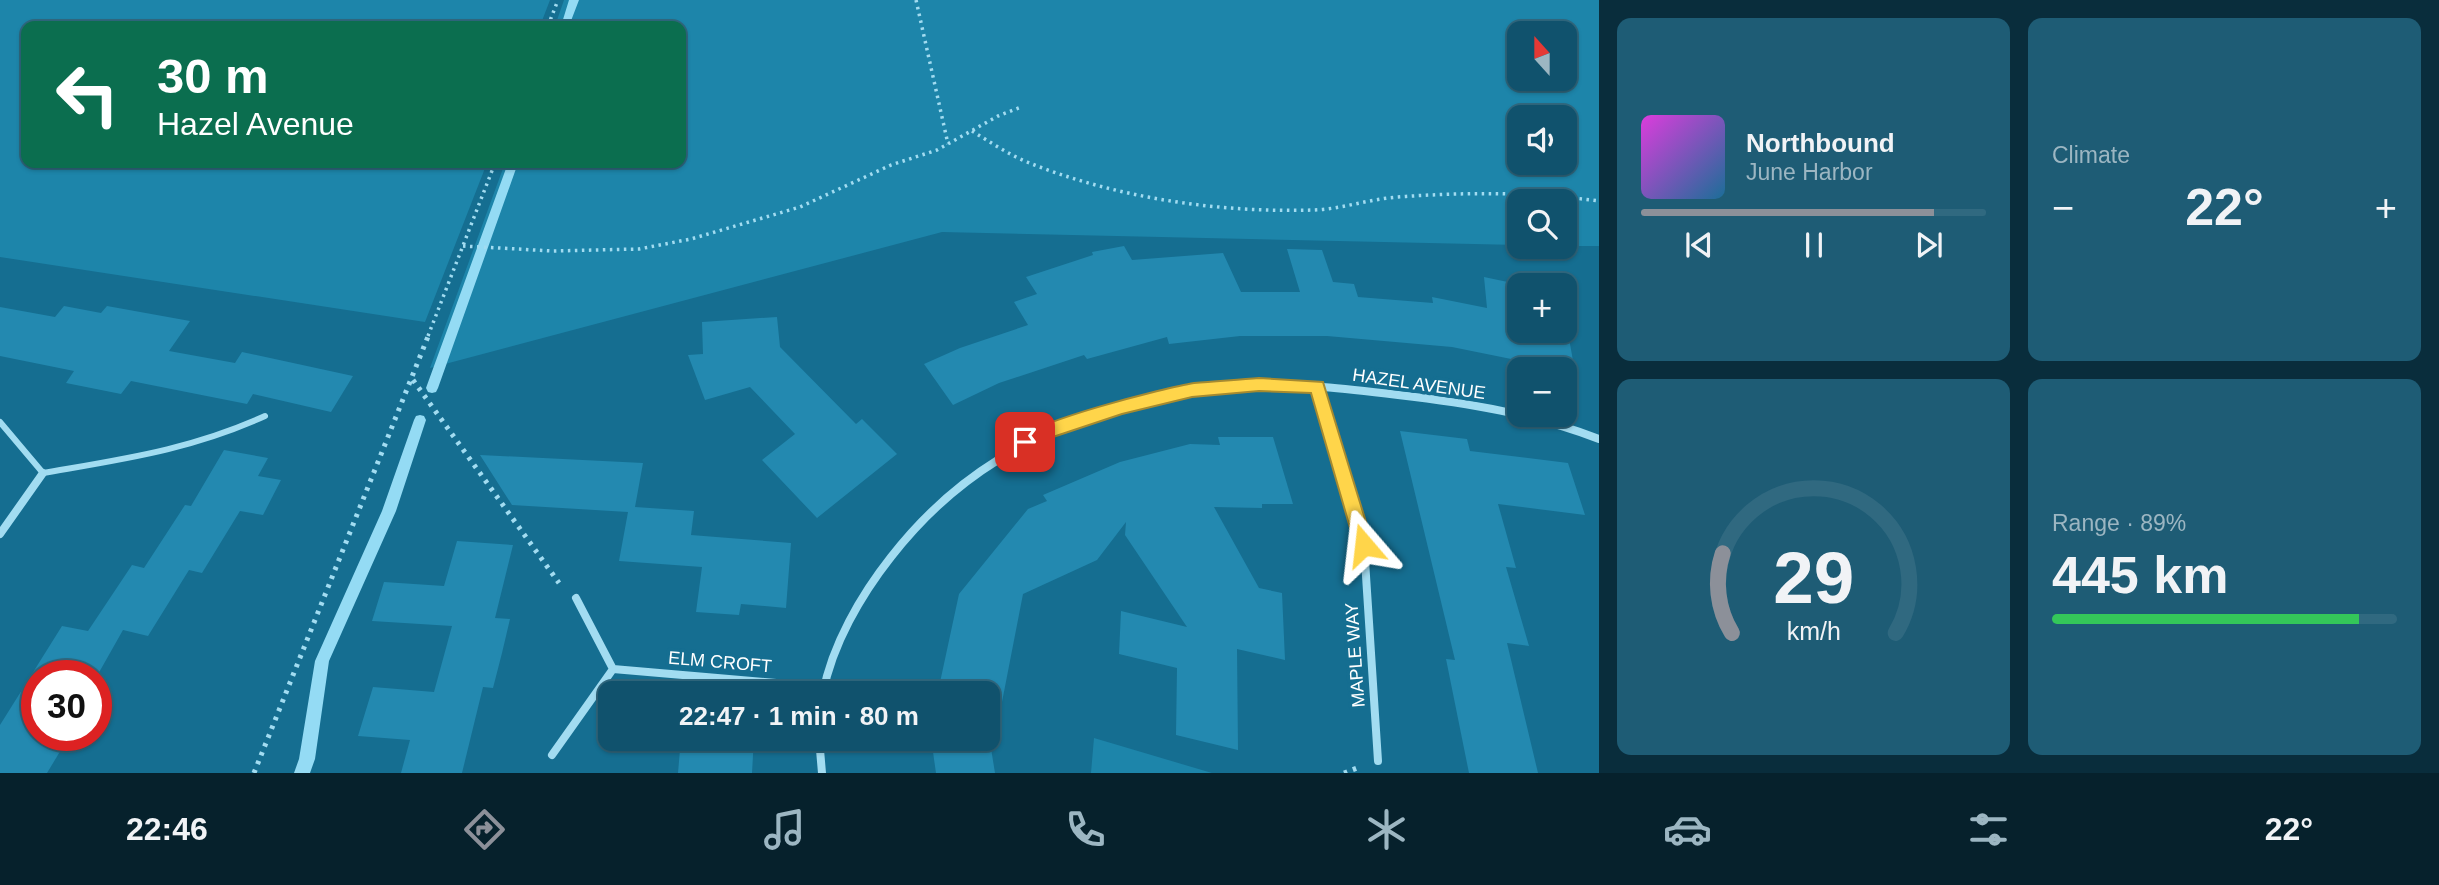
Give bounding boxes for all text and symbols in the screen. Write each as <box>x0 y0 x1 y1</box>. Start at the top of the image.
north arrow <box>1507 21 1577 91</box>
map controls <box>1507 21 1577 427</box>
icon: left <box>42 49 133 140</box>
text: 30 m <box>157 49 269 103</box>
button: sound <box>1507 105 1577 175</box>
text: Hazel Avenue <box>157 106 354 142</box>
text: Northbound <box>1746 128 1895 158</box>
text: Climate <box>2052 142 2130 168</box>
text: June Harbor <box>1746 159 1873 185</box>
text: 22° <box>2185 178 2264 236</box>
text: − <box>2052 187 2074 229</box>
text: + <box>2375 187 2397 229</box>
button: search <box>1507 189 1577 259</box>
icon: previous <box>1680 226 1718 264</box>
icon: pause <box>1795 226 1833 264</box>
icon: next <box>1910 226 1948 264</box>
button: + <box>1507 273 1577 343</box>
button: − <box>1507 357 1577 427</box>
street label: HAZEL AVENUE <box>1351 365 1487 403</box>
pin <box>995 412 1055 472</box>
icon: arrive <box>1006 423 1044 461</box>
position arrow <box>1327 508 1401 582</box>
text: Range · 89% <box>2052 510 2186 536</box>
text: 29 <box>1773 537 1854 618</box>
text: 445 km <box>2052 546 2228 604</box>
street label: MAPLE WAY <box>1341 602 1369 708</box>
text: km/h <box>1786 617 1841 645</box>
street label: ELM CROFT <box>667 648 773 676</box>
speed limit sign: 30 <box>21 660 112 751</box>
text: 22:47 · 1 min · 80 m <box>679 701 919 731</box>
icon: directions <box>460 805 509 854</box>
icon: music <box>760 805 809 854</box>
icon: phone <box>1061 805 1110 854</box>
icon: climate <box>1362 805 1411 854</box>
icon: car <box>1663 805 1712 854</box>
icon: filters <box>1964 805 2013 854</box>
text: 22:46 <box>126 811 208 847</box>
text: 22° <box>2265 811 2313 847</box>

